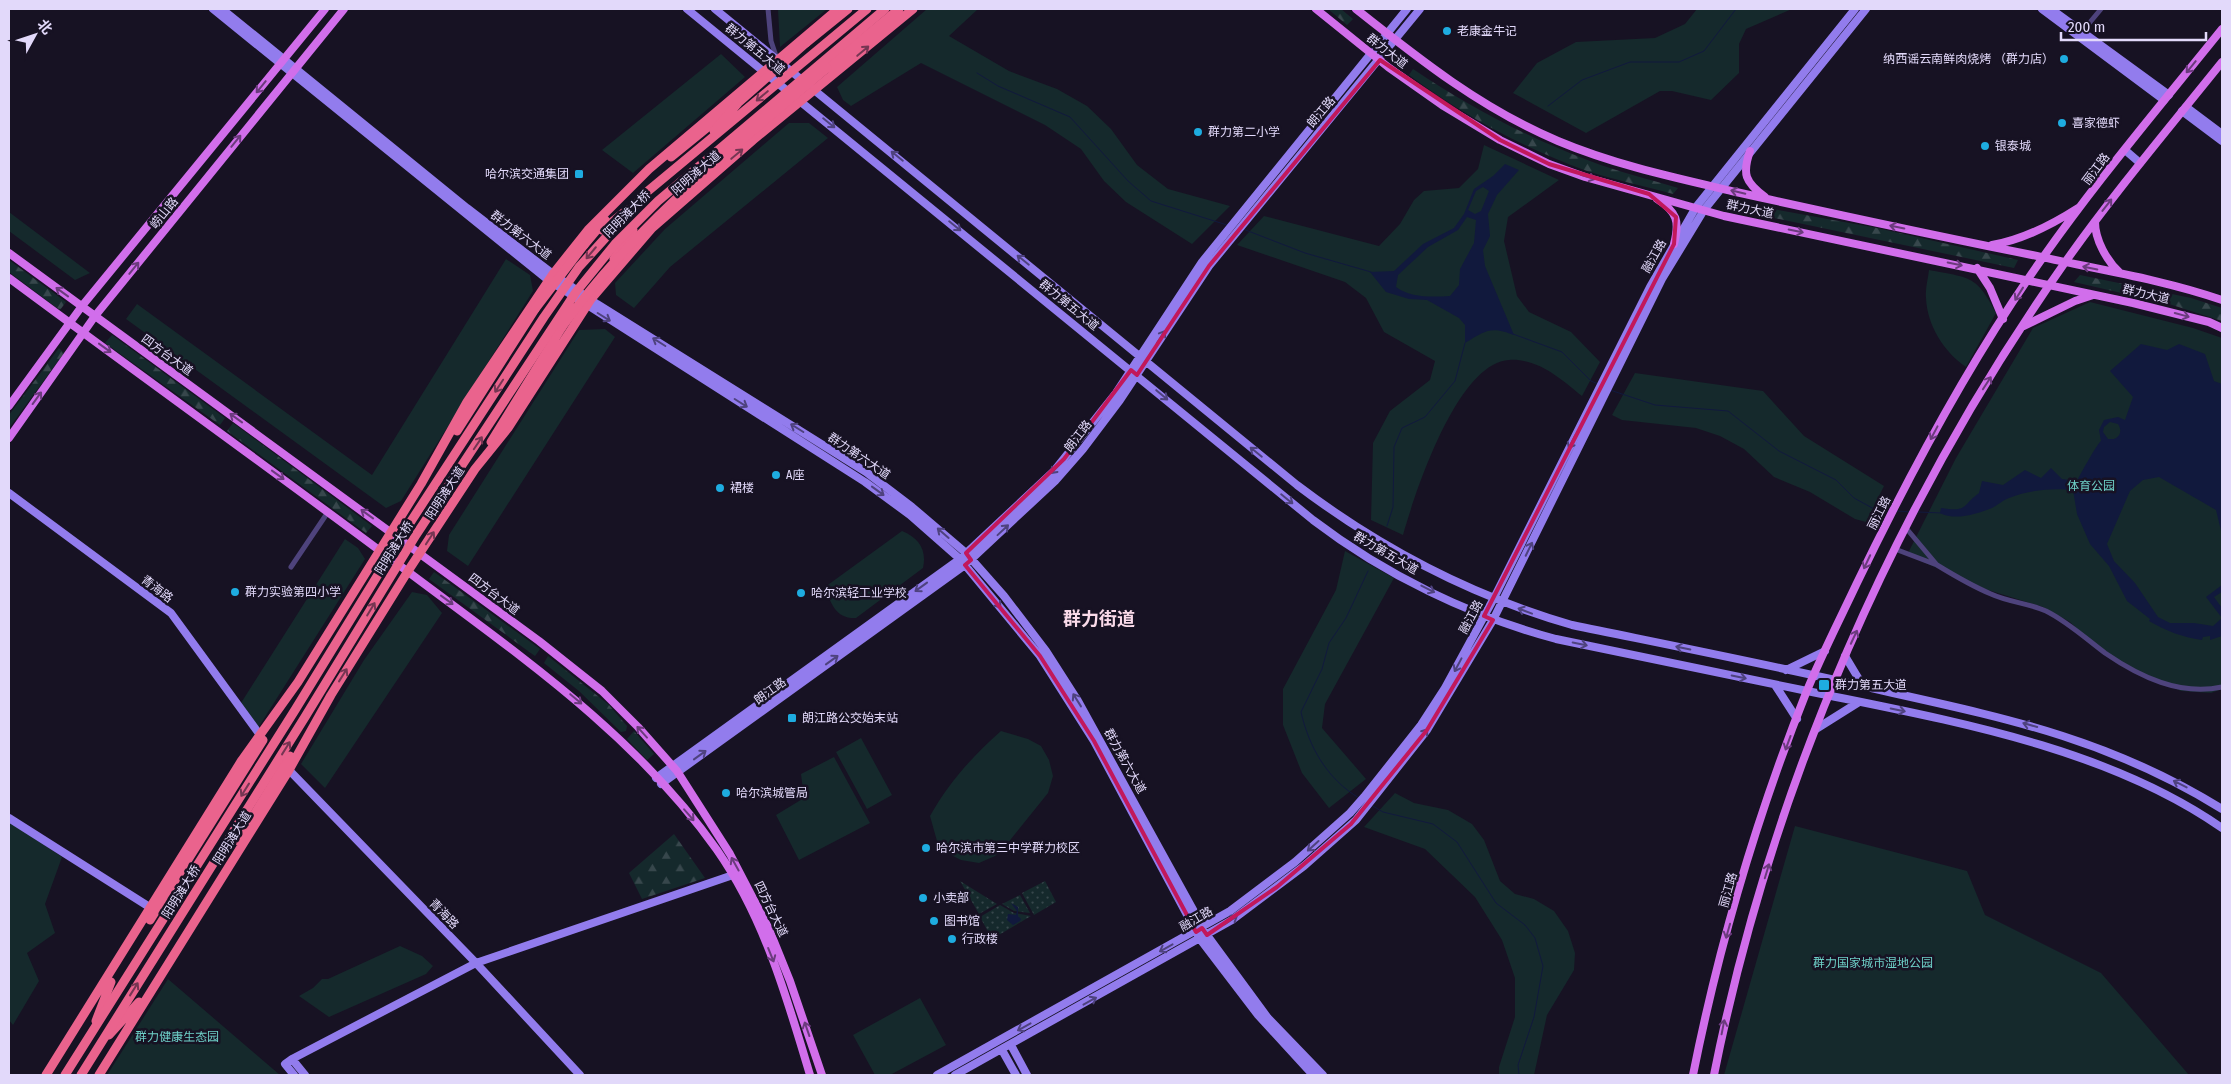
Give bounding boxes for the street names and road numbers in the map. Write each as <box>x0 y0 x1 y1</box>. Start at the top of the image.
street label: 群力第五大道 <box>723 21 787 77</box>
street label: 群力大道 <box>1364 31 1410 71</box>
street label: 朗江路 <box>1304 94 1338 130</box>
street label: 阳明滩大道 <box>669 148 723 198</box>
street label: 丽江路 <box>2080 150 2112 188</box>
street label: 阳明滩大桥 <box>601 188 653 240</box>
street label: 崂山路 <box>147 195 181 231</box>
street label: 群力大道 <box>1725 197 1775 221</box>
street label: 群力第六大道 <box>488 208 554 262</box>
street label: 融江路 <box>1639 237 1669 275</box>
street label: 群力第五大道 <box>1037 277 1101 333</box>
street label: 群力大道 <box>2121 282 2171 306</box>
street label: 四方台大道 <box>139 332 195 378</box>
street label: 朗江路 <box>1061 418 1095 454</box>
street label: 群力第六大道 <box>825 430 893 482</box>
street label: 阳明滩大道 <box>423 464 467 522</box>
street label: 丽江路 <box>1865 494 1893 532</box>
street label: 阳明滩大桥 <box>372 519 416 577</box>
street label: 群力第五大道 <box>1351 529 1421 577</box>
street label: 四方台大道 <box>466 570 522 618</box>
street label: 青海路 <box>138 573 176 605</box>
street label: 融江路 <box>1456 598 1486 636</box>
street label: 朗江路 <box>751 675 789 707</box>
street label: 群力第六大道 <box>1101 726 1149 796</box>
street label: 阳明滩大道 <box>210 809 254 867</box>
street label: 阳明滩大桥 <box>159 863 203 921</box>
street label: 丽江路 <box>1716 871 1740 909</box>
street label: 四方台大道 <box>752 879 790 939</box>
street label: 青海路 <box>426 896 462 932</box>
street label: 融江路 <box>1177 904 1215 934</box>

